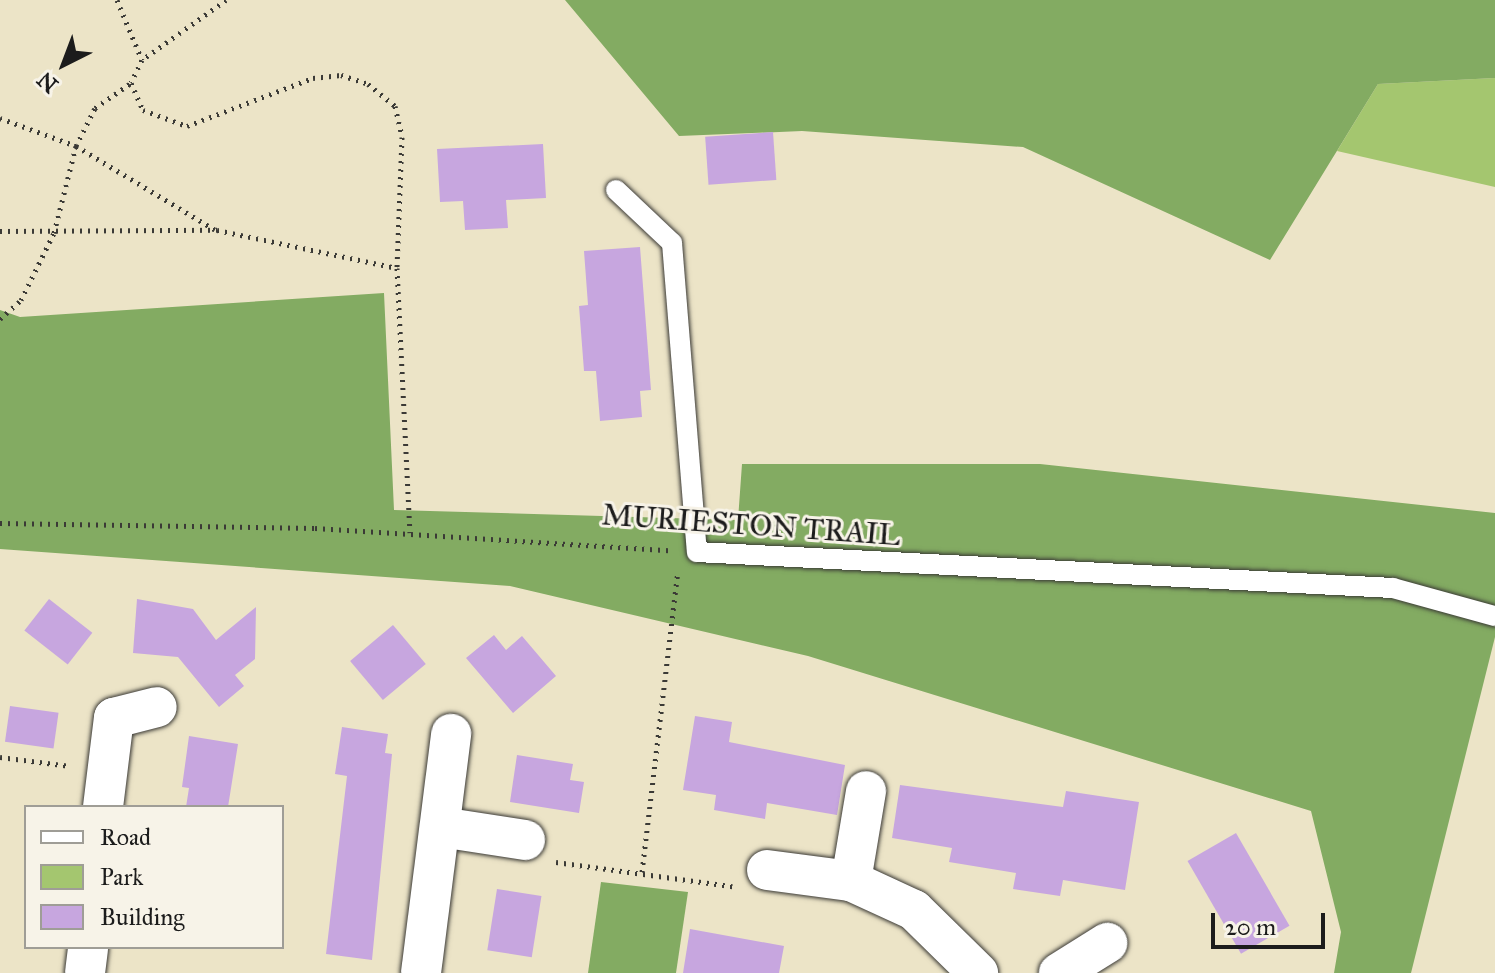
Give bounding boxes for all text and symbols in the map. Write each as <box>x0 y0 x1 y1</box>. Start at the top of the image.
north arrow <box>24 24 104 104</box>
text: N <box>32 66 64 98</box>
street label: MURIESTON TRAIL <box>601 497 901 553</box>
legend <box>24 805 284 949</box>
text: Road <box>100 822 151 852</box>
text: Park <box>100 862 143 892</box>
scale bar <box>1215 897 1329 947</box>
text: Building <box>100 902 185 932</box>
text: 20 m <box>1225 912 1276 942</box>

